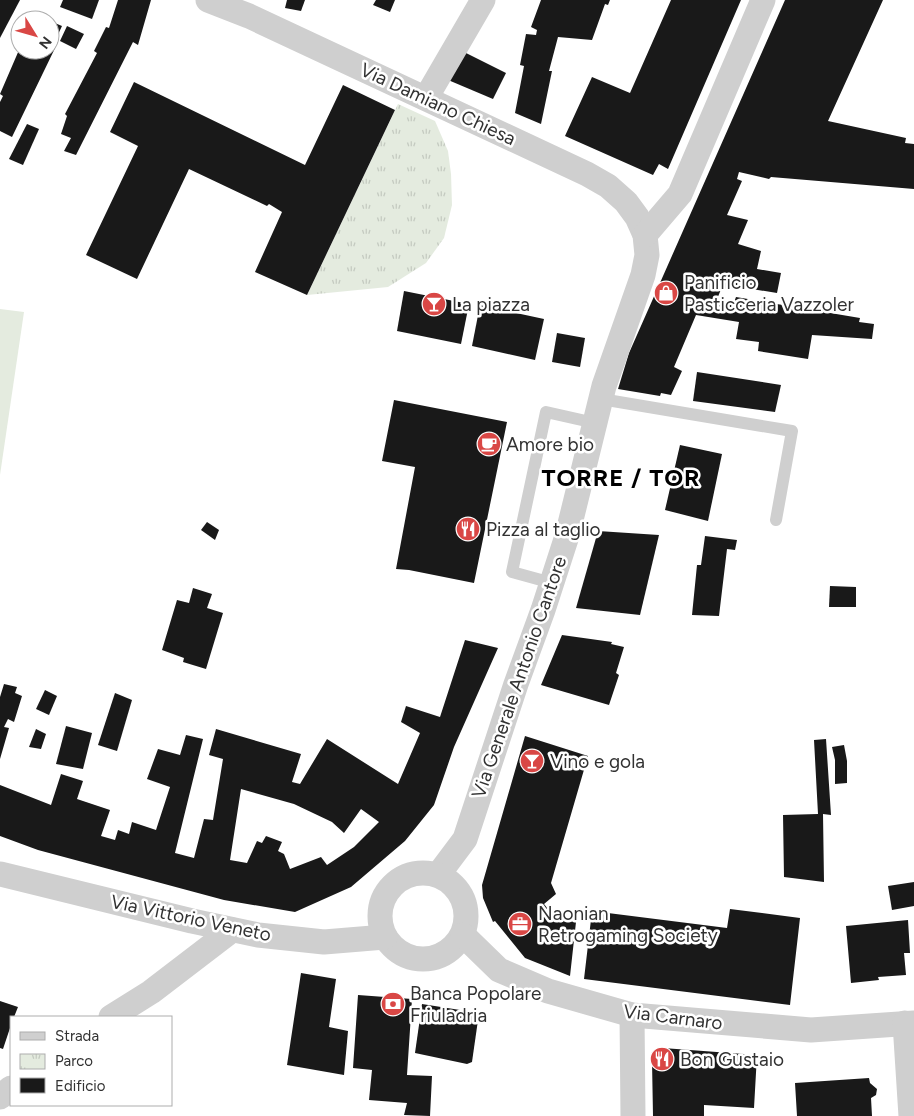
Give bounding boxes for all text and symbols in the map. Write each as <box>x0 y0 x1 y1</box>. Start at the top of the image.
north arrow <box>10 10 60 60</box>
text: N <box>35 33 55 52</box>
street label: Via Damiano Chiesa <box>357 58 519 150</box>
place label: Panificio Pasticceria Vazzoler <box>684 271 854 316</box>
shop icon: Panificio Pasticceria Vazzoler <box>653 280 679 306</box>
bar icon: La piazza <box>421 291 447 317</box>
place label: La piazza <box>452 293 530 316</box>
cafe icon: Amore bio <box>476 431 502 457</box>
place label: Amore bio <box>506 433 594 456</box>
district label: TORRE / TOR <box>541 463 701 492</box>
restaurant icon: Pizza al taglio <box>455 516 481 542</box>
place label: Pizza al taglio <box>486 518 601 541</box>
street label: Via Generale Antonio Cantore <box>467 553 571 801</box>
bar icon: Vino e gola <box>519 748 545 774</box>
place label: Vino e gola <box>550 750 645 773</box>
street label: Via Vittorio Veneto <box>109 890 273 946</box>
place label: Naonian Retrogaming Society <box>538 902 718 947</box>
office icon: Naonian Retrogaming Society <box>507 911 533 937</box>
place label: Banca Popolare Friuladria <box>410 982 541 1027</box>
bank icon: Banca Popolare Friuladria <box>380 991 406 1017</box>
street label: Via Carnaro <box>622 1000 724 1034</box>
legend <box>10 1016 172 1106</box>
text: Strada <box>55 1027 99 1045</box>
restaurant icon: Bon Gustaio <box>649 1046 675 1072</box>
place label: Bon Gustaio <box>680 1048 784 1071</box>
text: Parco <box>55 1052 93 1070</box>
text: Edificio <box>55 1077 106 1095</box>

